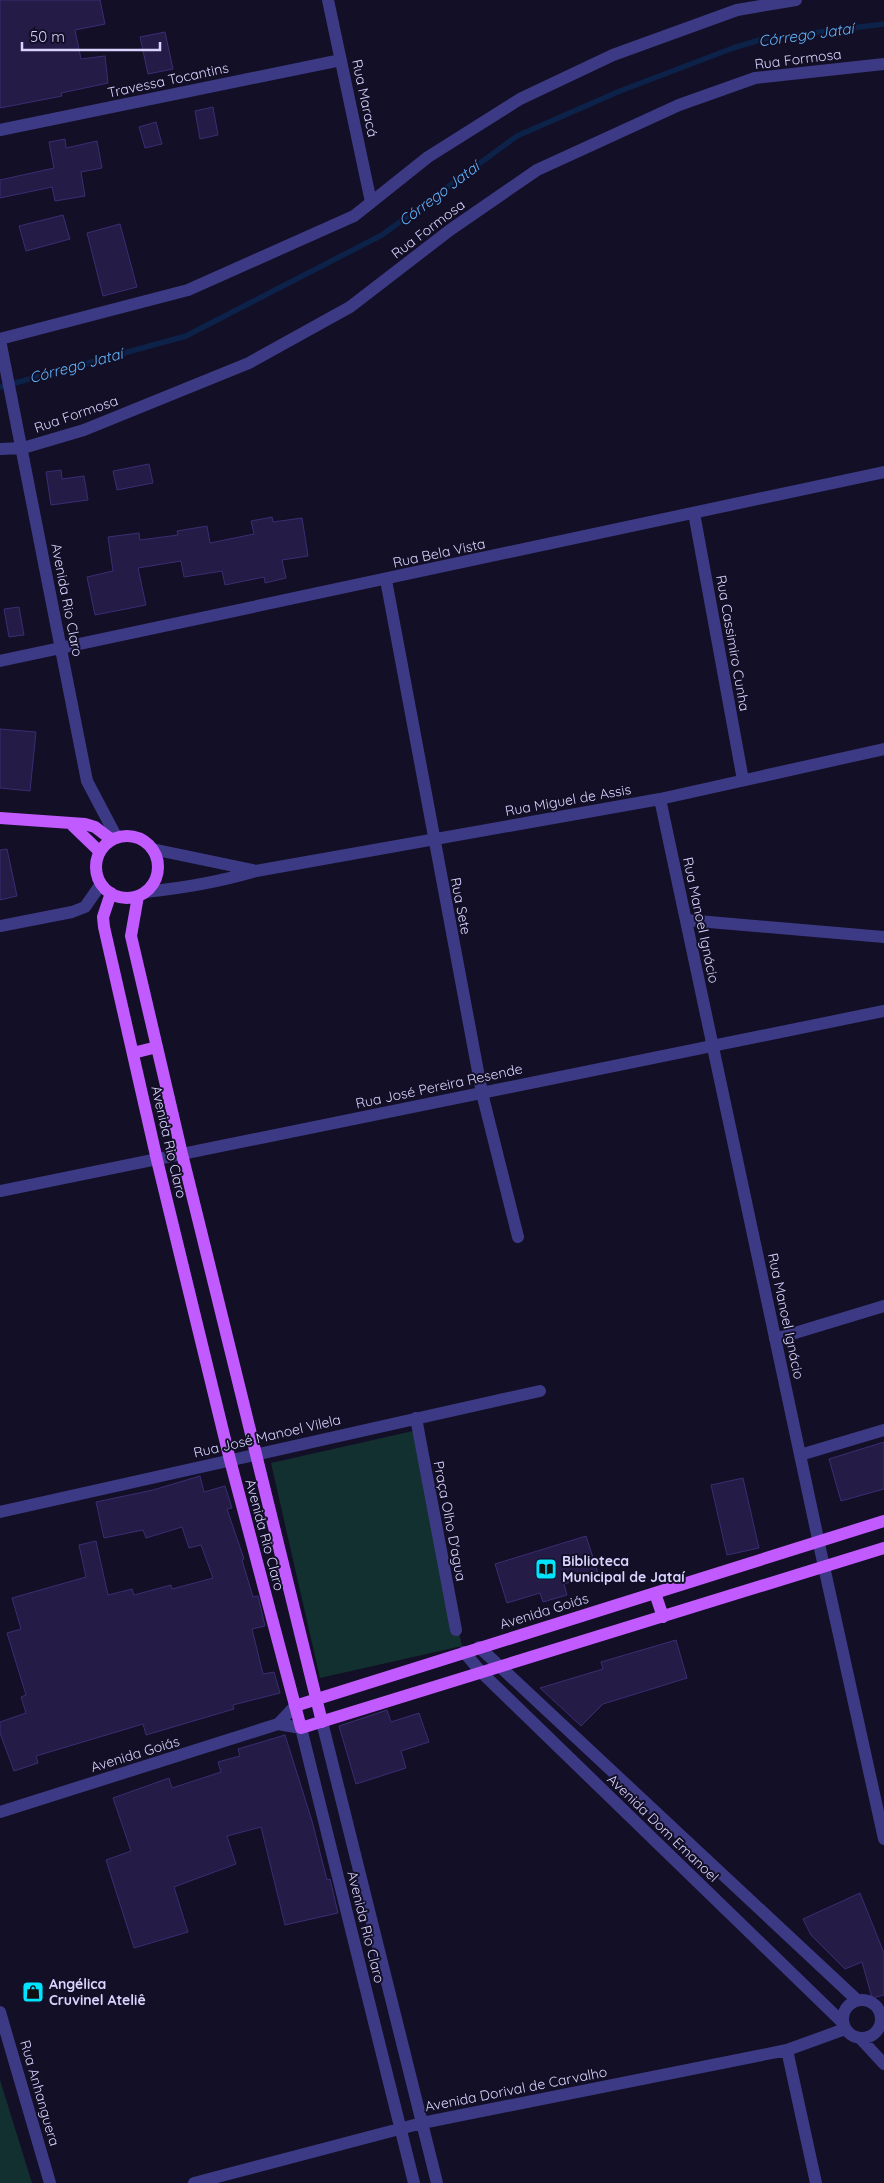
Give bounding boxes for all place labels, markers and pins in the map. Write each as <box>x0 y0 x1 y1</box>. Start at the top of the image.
place label: Biblioteca Municipal de Jataí <box>562 1552 685 1586</box>
library icon: Biblioteca Municipal de Jataí <box>534 1557 558 1581</box>
place label: Angélica Cruvinel Ateliê <box>49 1975 146 2009</box>
shop icon: Angélica Cruvinel Ateliê <box>21 1980 45 2004</box>

